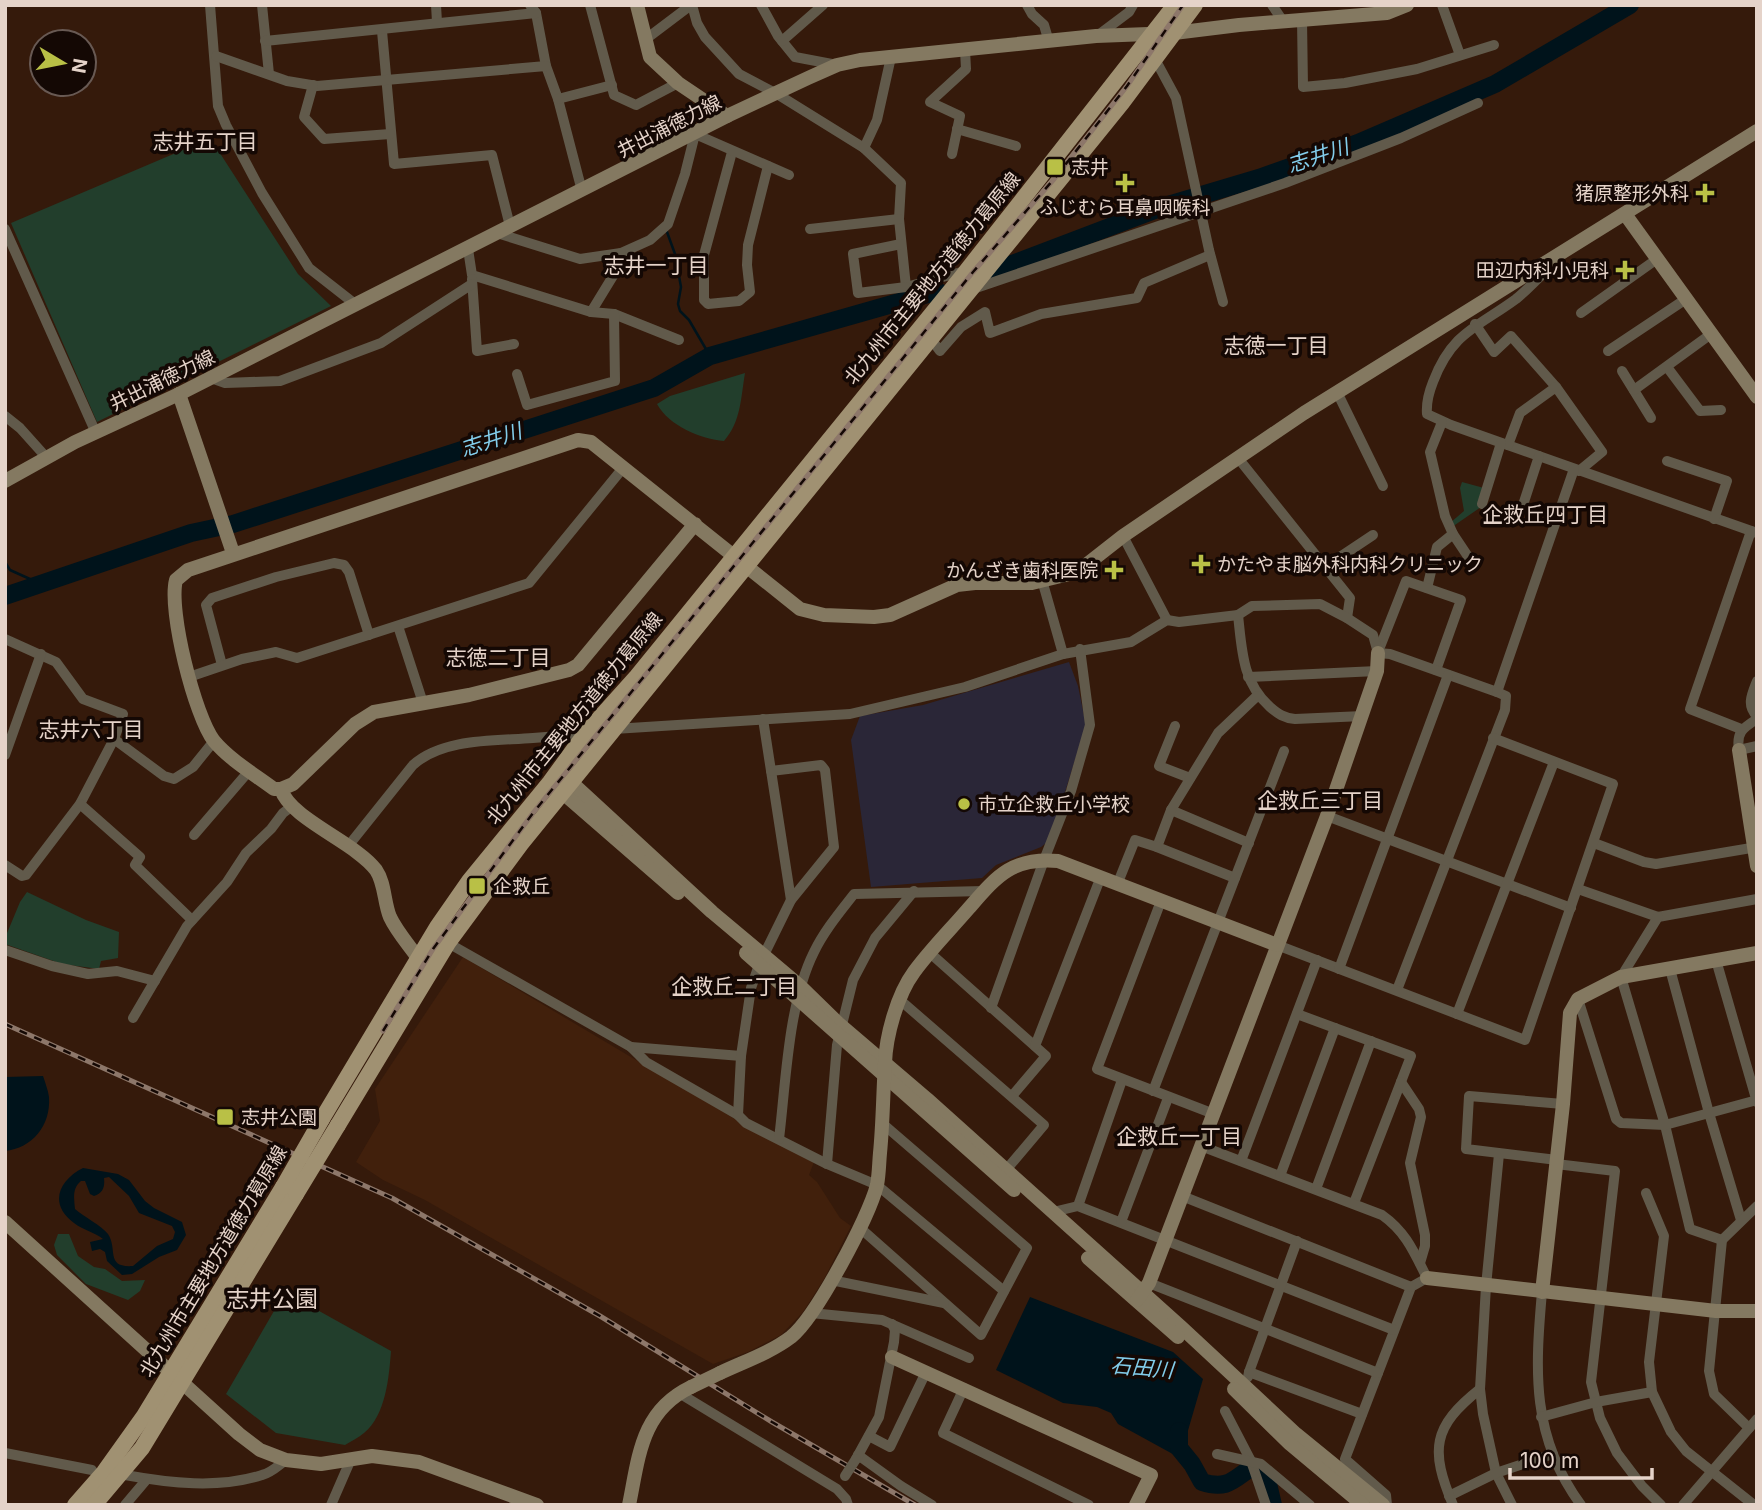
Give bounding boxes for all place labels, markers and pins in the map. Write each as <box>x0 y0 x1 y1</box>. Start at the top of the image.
place label: 志井 <box>1071 156 1109 179</box>
marker: 志井 <box>1045 157 1065 177</box>
marker: ふじむら耳鼻咽喉科 <box>1115 173 1135 193</box>
place label: 猪原整形外科 <box>1575 182 1689 205</box>
marker: 猪原整形外科 <box>1695 183 1715 203</box>
place label: ふじむら耳鼻咽喉科 <box>1039 196 1211 219</box>
place label: 田辺内科小児科 <box>1476 259 1609 282</box>
marker: 田辺内科小児科 <box>1615 260 1635 280</box>
place label: かたやま脳外科内科クリニック <box>1217 553 1483 576</box>
marker: かたやま脳外科内科クリニック <box>1191 554 1211 574</box>
place label: かんざき歯科医院 <box>946 559 1098 582</box>
marker: かんざき歯科医院 <box>1104 560 1124 580</box>
place label: 市立企救丘小学校 <box>978 793 1130 816</box>
marker: 市立企救丘小学校 <box>956 796 972 812</box>
place label: 企救丘 <box>493 875 550 898</box>
marker: 企救丘 <box>467 876 487 896</box>
place label: 志井公園 <box>241 1106 317 1129</box>
marker: 志井公園 <box>215 1107 235 1127</box>

